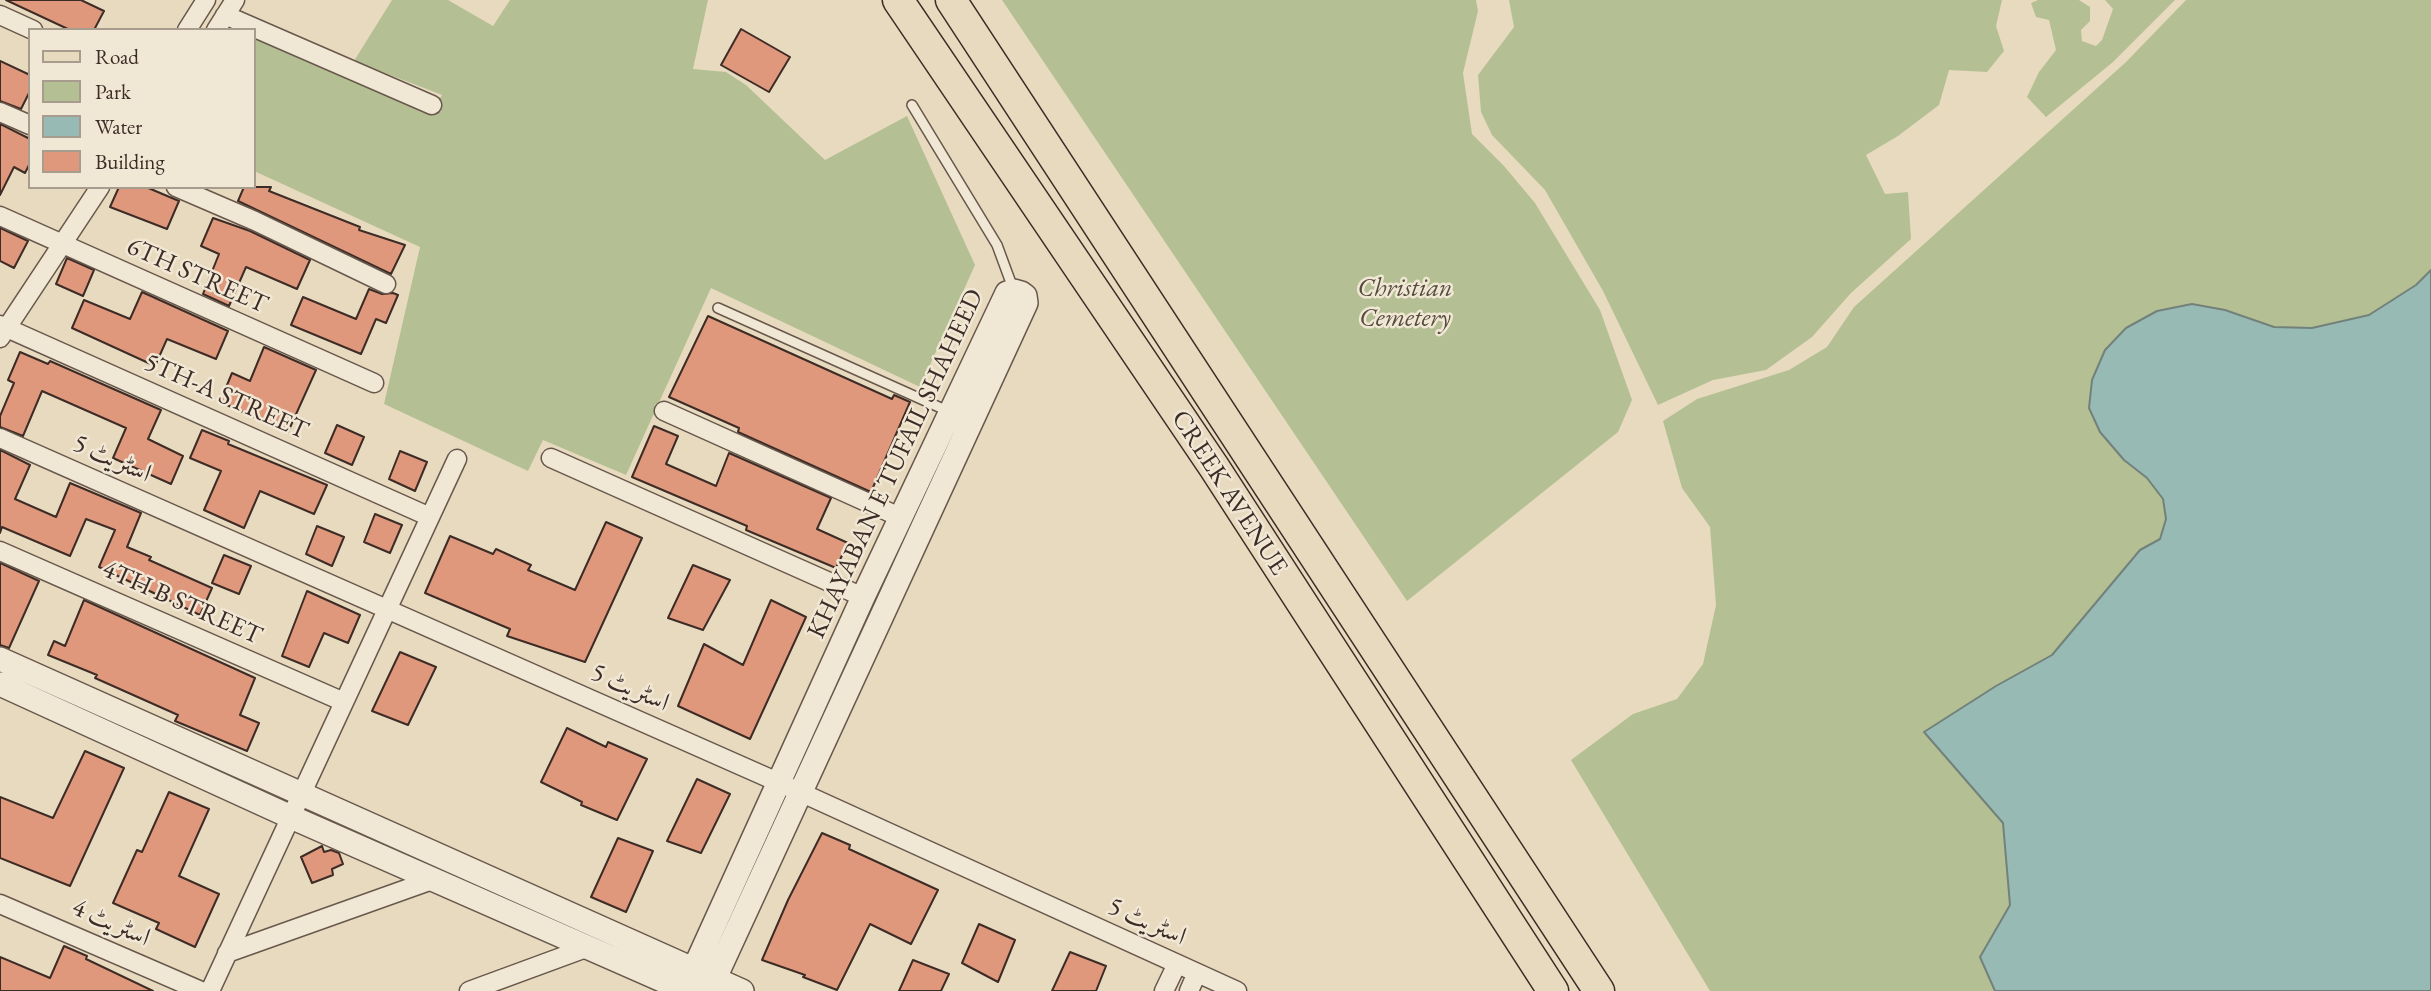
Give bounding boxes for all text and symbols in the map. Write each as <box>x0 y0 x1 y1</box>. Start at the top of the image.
legend <box>28 28 256 189</box>
text: Road <box>95 43 139 70</box>
text: Park <box>95 78 131 105</box>
text: Water <box>95 113 142 140</box>
text: Building <box>95 148 165 175</box>
street label: 6TH STREET <box>122 231 272 321</box>
park label: Christian Cemetery <box>1358 273 1452 334</box>
street label: KHAYABAN E TUFAIL SHAHEED <box>801 284 991 644</box>
street label: 5TH-A STREET <box>139 347 313 447</box>
street label: CREEK AVENUE <box>1164 405 1294 581</box>
street label: اسٹریٹ 5 <box>68 428 156 490</box>
street label: 4TH B STREET <box>97 554 267 652</box>
street label: اسٹریٹ 5 <box>586 657 674 719</box>
street label: اسٹریٹ 5 <box>1103 891 1191 953</box>
street label: اسٹریٹ 4 <box>67 892 155 954</box>

